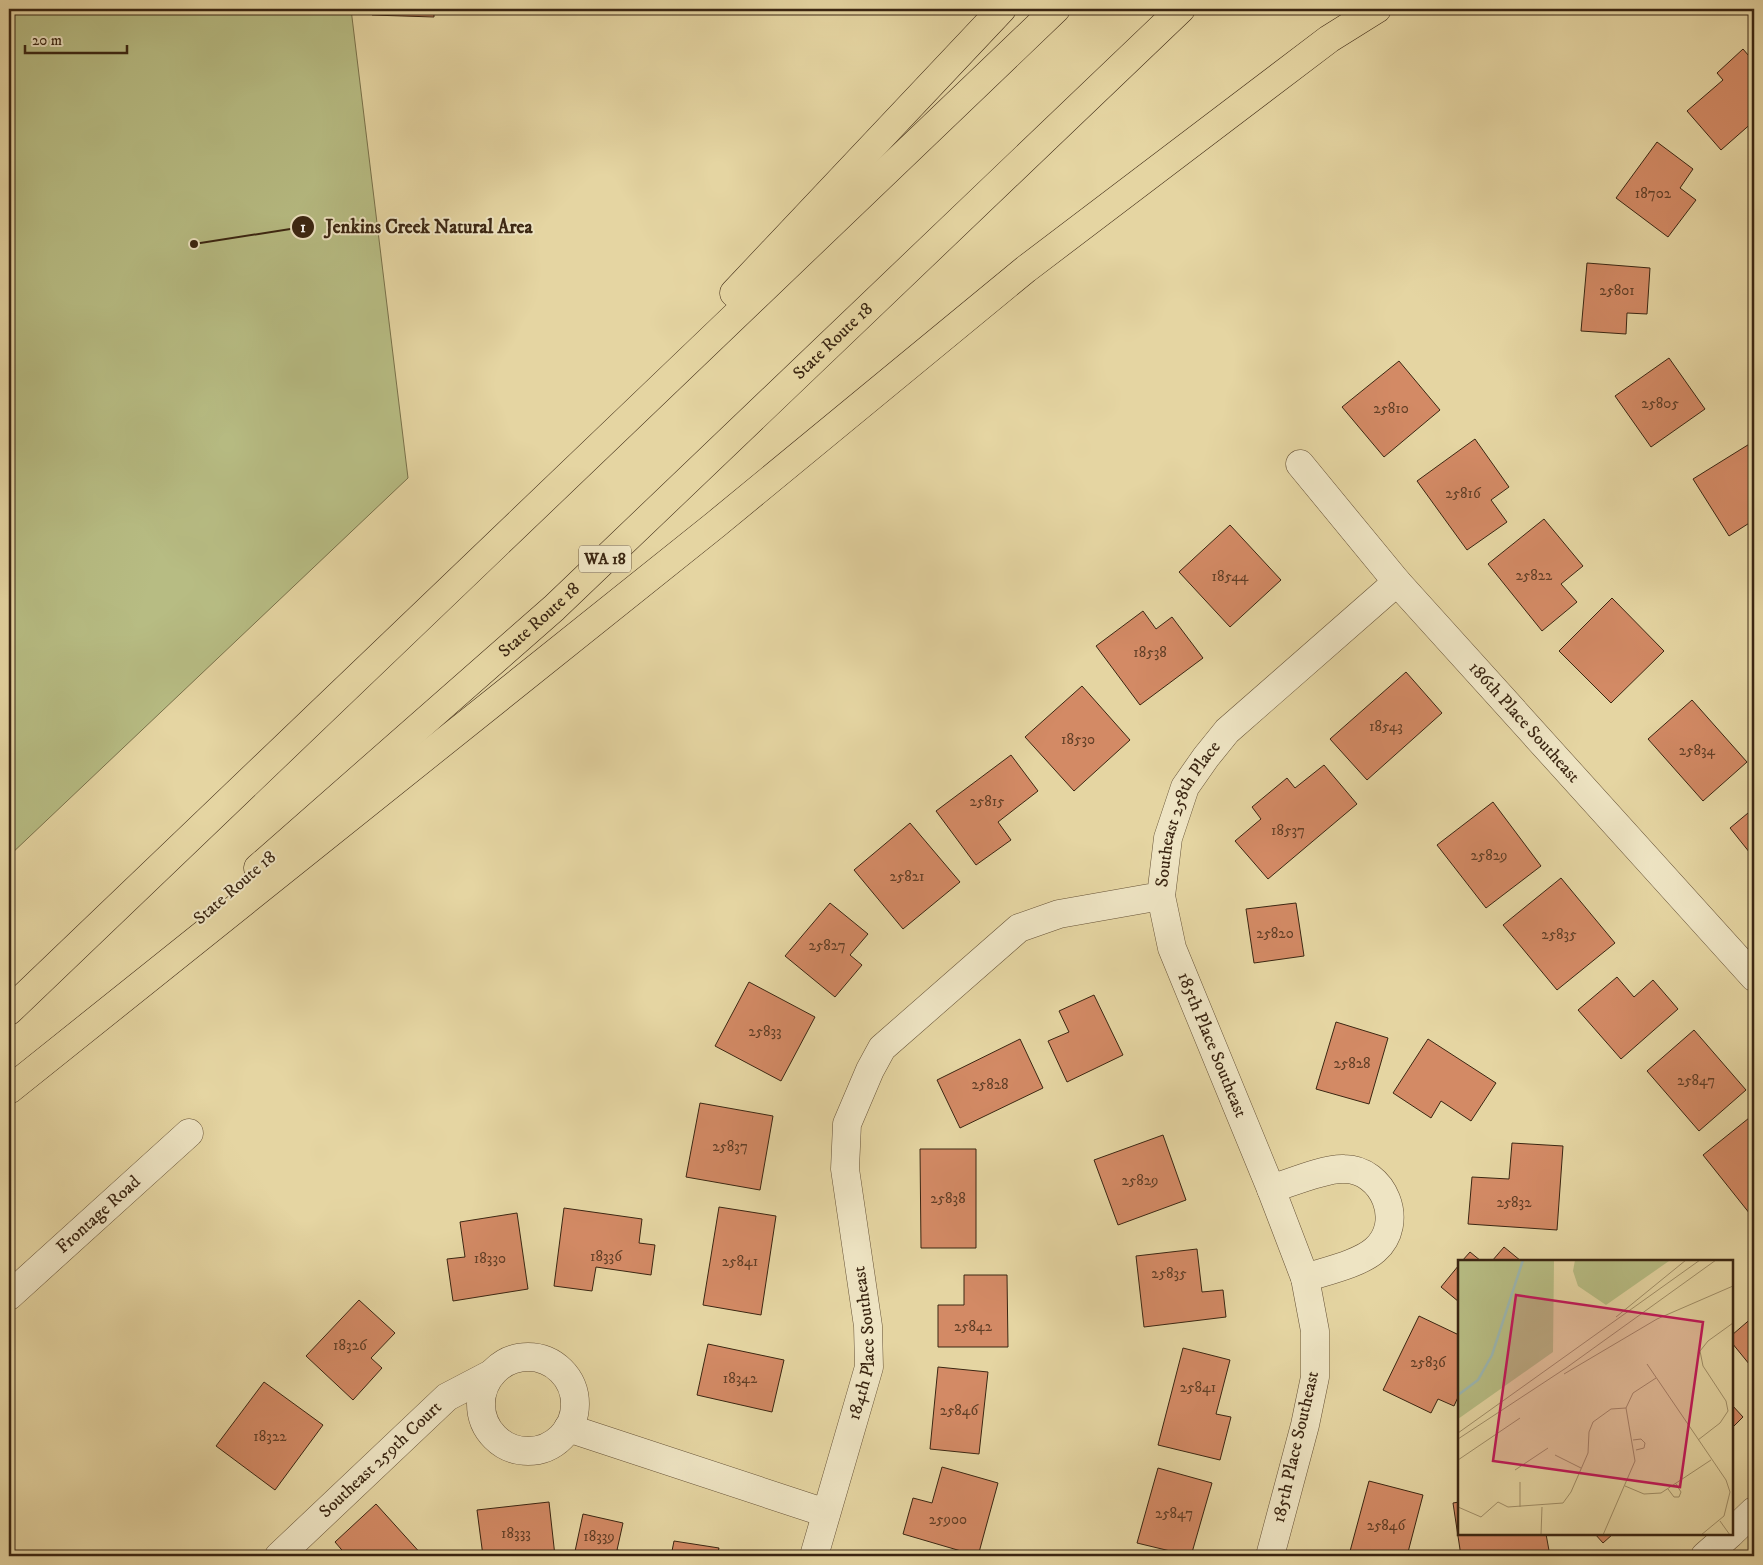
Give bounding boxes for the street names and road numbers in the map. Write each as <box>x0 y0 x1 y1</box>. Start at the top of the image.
street label: State Route 18 <box>789 298 878 385</box>
road number: WA 18 <box>579 546 631 572</box>
street label: State Route 18 <box>494 578 585 662</box>
street label: 186th Place Southeast <box>1464 657 1584 788</box>
street label: Southeast 258th Place <box>1151 737 1226 888</box>
street label: State Route 18 <box>189 846 281 930</box>
street label: 185th Place Southeast <box>1172 969 1252 1121</box>
street label: Frontage Road <box>52 1171 145 1258</box>
street label: 184th Place Southeast <box>843 1264 880 1423</box>
street label: 185th Place Southeast <box>1268 1369 1324 1525</box>
street label: Southeast 259th Court <box>315 1396 447 1523</box>

